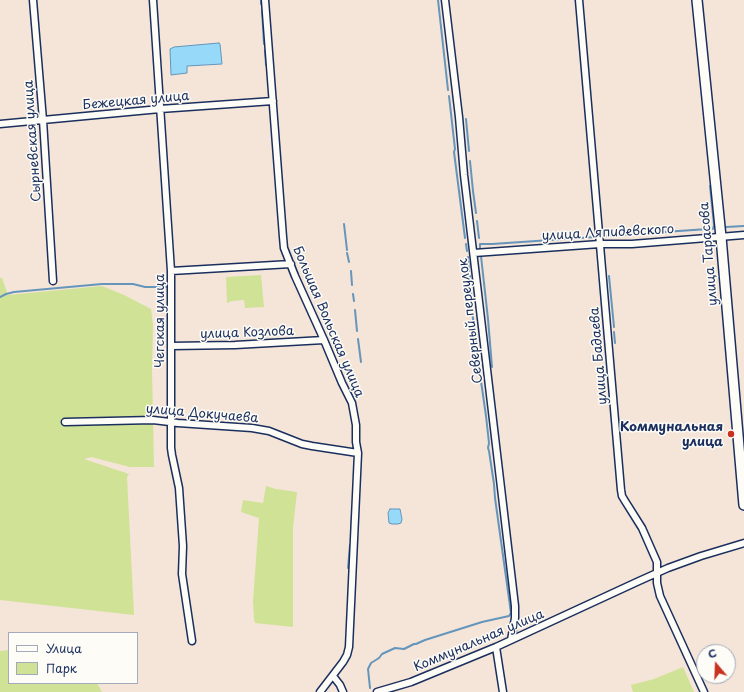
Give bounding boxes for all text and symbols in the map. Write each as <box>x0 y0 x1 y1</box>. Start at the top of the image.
street label: Сырневская улица <box>21 80 45 202</box>
street label: Бежецкая улица <box>82 89 190 113</box>
street label: улица Тарасова <box>697 202 721 306</box>
street label: улица Ляпидевского <box>541 222 675 244</box>
street label: Большая Вольская улица <box>289 244 367 400</box>
street label: Северный переулок <box>456 258 486 384</box>
street label: Чегская улица <box>152 274 168 368</box>
street label: улица Бадаева <box>587 307 611 405</box>
street label: улица Козлова <box>200 324 294 342</box>
street label: улица Докучаева <box>145 401 259 427</box>
place label: Коммунальная улица <box>620 419 723 450</box>
marker: Коммунальная улица <box>726 429 736 439</box>
street label: Коммунальная улица <box>412 607 546 675</box>
legend <box>8 632 138 684</box>
text: Улица <box>46 639 82 657</box>
north arrow <box>696 644 736 684</box>
text: С <box>706 644 719 663</box>
text: Парк <box>46 659 77 677</box>

